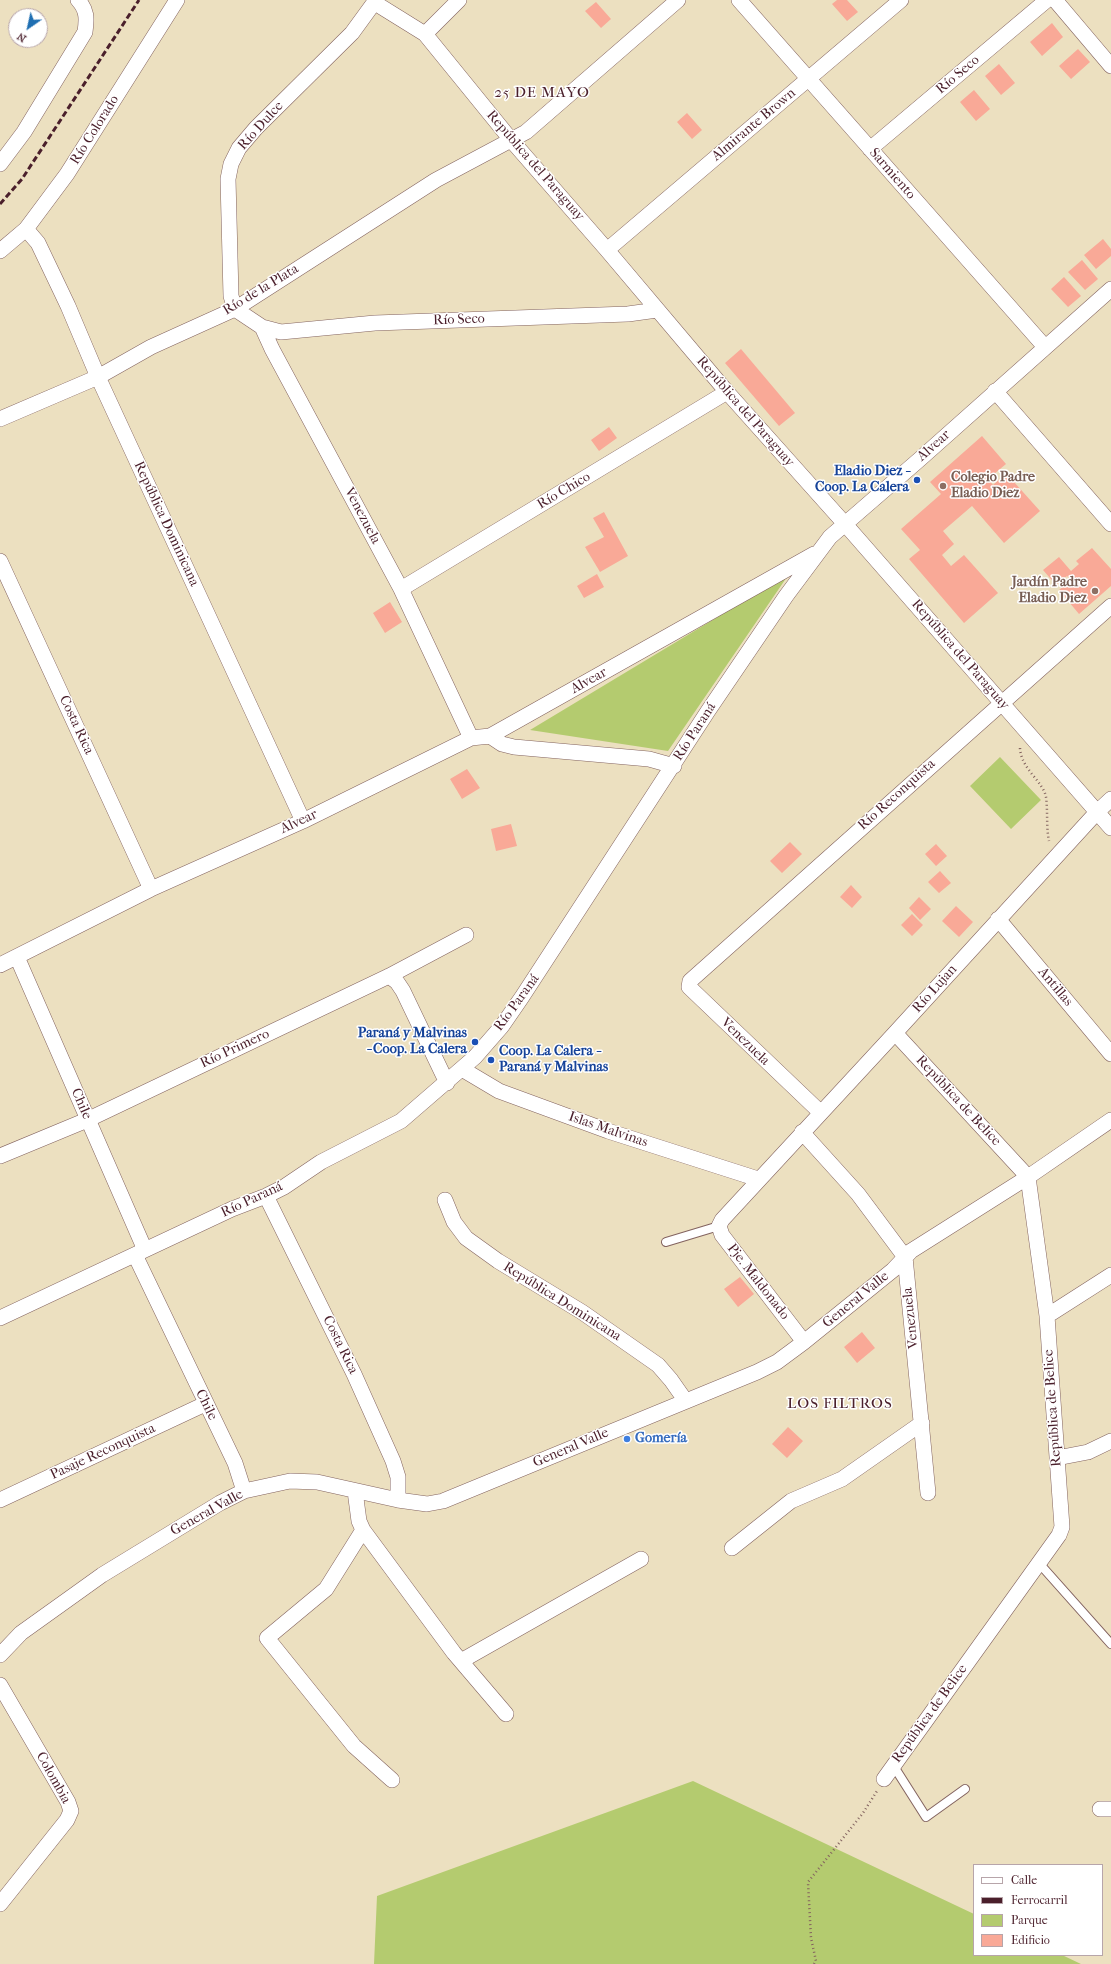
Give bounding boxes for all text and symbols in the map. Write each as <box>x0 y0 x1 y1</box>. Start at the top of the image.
north arrow <box>8 8 48 48</box>
text: N <box>14 30 29 45</box>
street label: Río Seco <box>933 52 983 98</box>
district label: 25 DE MAYO <box>494 84 590 102</box>
street label: Almirante Brown <box>709 85 799 165</box>
street label: Río Colorado <box>67 92 123 168</box>
street label: Río Dulce <box>235 98 287 154</box>
street label: República del Paraguay <box>482 107 588 225</box>
street label: Sarmiento <box>865 145 919 203</box>
street label: Río de la Plata <box>220 261 302 319</box>
street label: Río Seco <box>433 311 485 329</box>
street label: República del Paraguay <box>692 353 798 471</box>
street label: Alvear <box>914 427 954 465</box>
street label: República Dominicana <box>130 459 202 589</box>
place label: Eladio Diez - Coop. La Calera <box>815 464 909 496</box>
street label: Río Chico <box>534 469 594 513</box>
place label: Colegio Padre Eladio Diez <box>951 470 1035 502</box>
marker: Eladio Diez - Coop. La Calera <box>912 475 922 485</box>
marker: Colegio Padre Eladio Diez <box>938 481 948 491</box>
street label: Venezuela <box>340 485 384 547</box>
place label: Jardín Padre Eladio Diez <box>1012 575 1087 608</box>
marker: Jardín Padre Eladio Diez <box>1090 586 1100 596</box>
street label: República del Paraguay <box>907 596 1013 714</box>
street label: Alvear <box>568 664 610 698</box>
street label: Costa Rica <box>55 693 97 757</box>
street label: Río Paraná <box>670 700 720 764</box>
street label: Río Reconquista <box>855 756 939 834</box>
street label: Alvear <box>278 806 320 838</box>
street label: Río Lujan <box>909 962 961 1016</box>
street label: Antillas <box>1034 964 1076 1010</box>
street label: Río Paraná <box>491 971 543 1035</box>
street label: Venezuela <box>717 1015 773 1069</box>
street label: Río Primero <box>198 1026 272 1072</box>
place label: Paraná y Malvinas - Coop. La Calera <box>358 1026 467 1058</box>
marker: Paraná y Malvinas - Coop. La Calera <box>470 1037 480 1047</box>
place label: Coop. La Calera - Paraná y Malvinas <box>499 1044 608 1076</box>
street label: República de Belice <box>912 1052 1004 1150</box>
marker: Coop. La Calera - Paraná y Malvinas <box>486 1055 496 1065</box>
street label: Chile <box>67 1086 95 1122</box>
street label: Islas Malvinas <box>566 1109 650 1151</box>
street label: Río Paraná <box>219 1178 285 1222</box>
street label: Pje. Maldonado <box>723 1241 793 1323</box>
street label: República Dominicana <box>500 1259 624 1345</box>
street label: General Valle <box>819 1268 893 1332</box>
street label: Venezuela <box>899 1287 923 1349</box>
street label: Costa Rica <box>319 1313 361 1377</box>
street label: República de Belice <box>1041 1349 1065 1467</box>
street label: Chile <box>191 1387 221 1423</box>
district label: LOS FILTROS <box>787 1395 893 1413</box>
street label: Pasaje Reconquista <box>48 1420 158 1484</box>
street label: General Valle <box>531 1425 611 1471</box>
place label: Gomería <box>635 1431 687 1447</box>
marker: Gomería <box>622 1434 632 1444</box>
street label: General Valle <box>168 1486 246 1540</box>
street label: República de Belice <box>889 1662 971 1766</box>
street label: Colombia <box>32 1749 74 1807</box>
legend <box>973 1864 1103 1956</box>
text: Calle <box>1011 1873 1037 1887</box>
text: Ferrocarril <box>1011 1893 1067 1907</box>
text: Parque <box>1011 1913 1048 1927</box>
text: Edificio <box>1011 1933 1050 1947</box>

